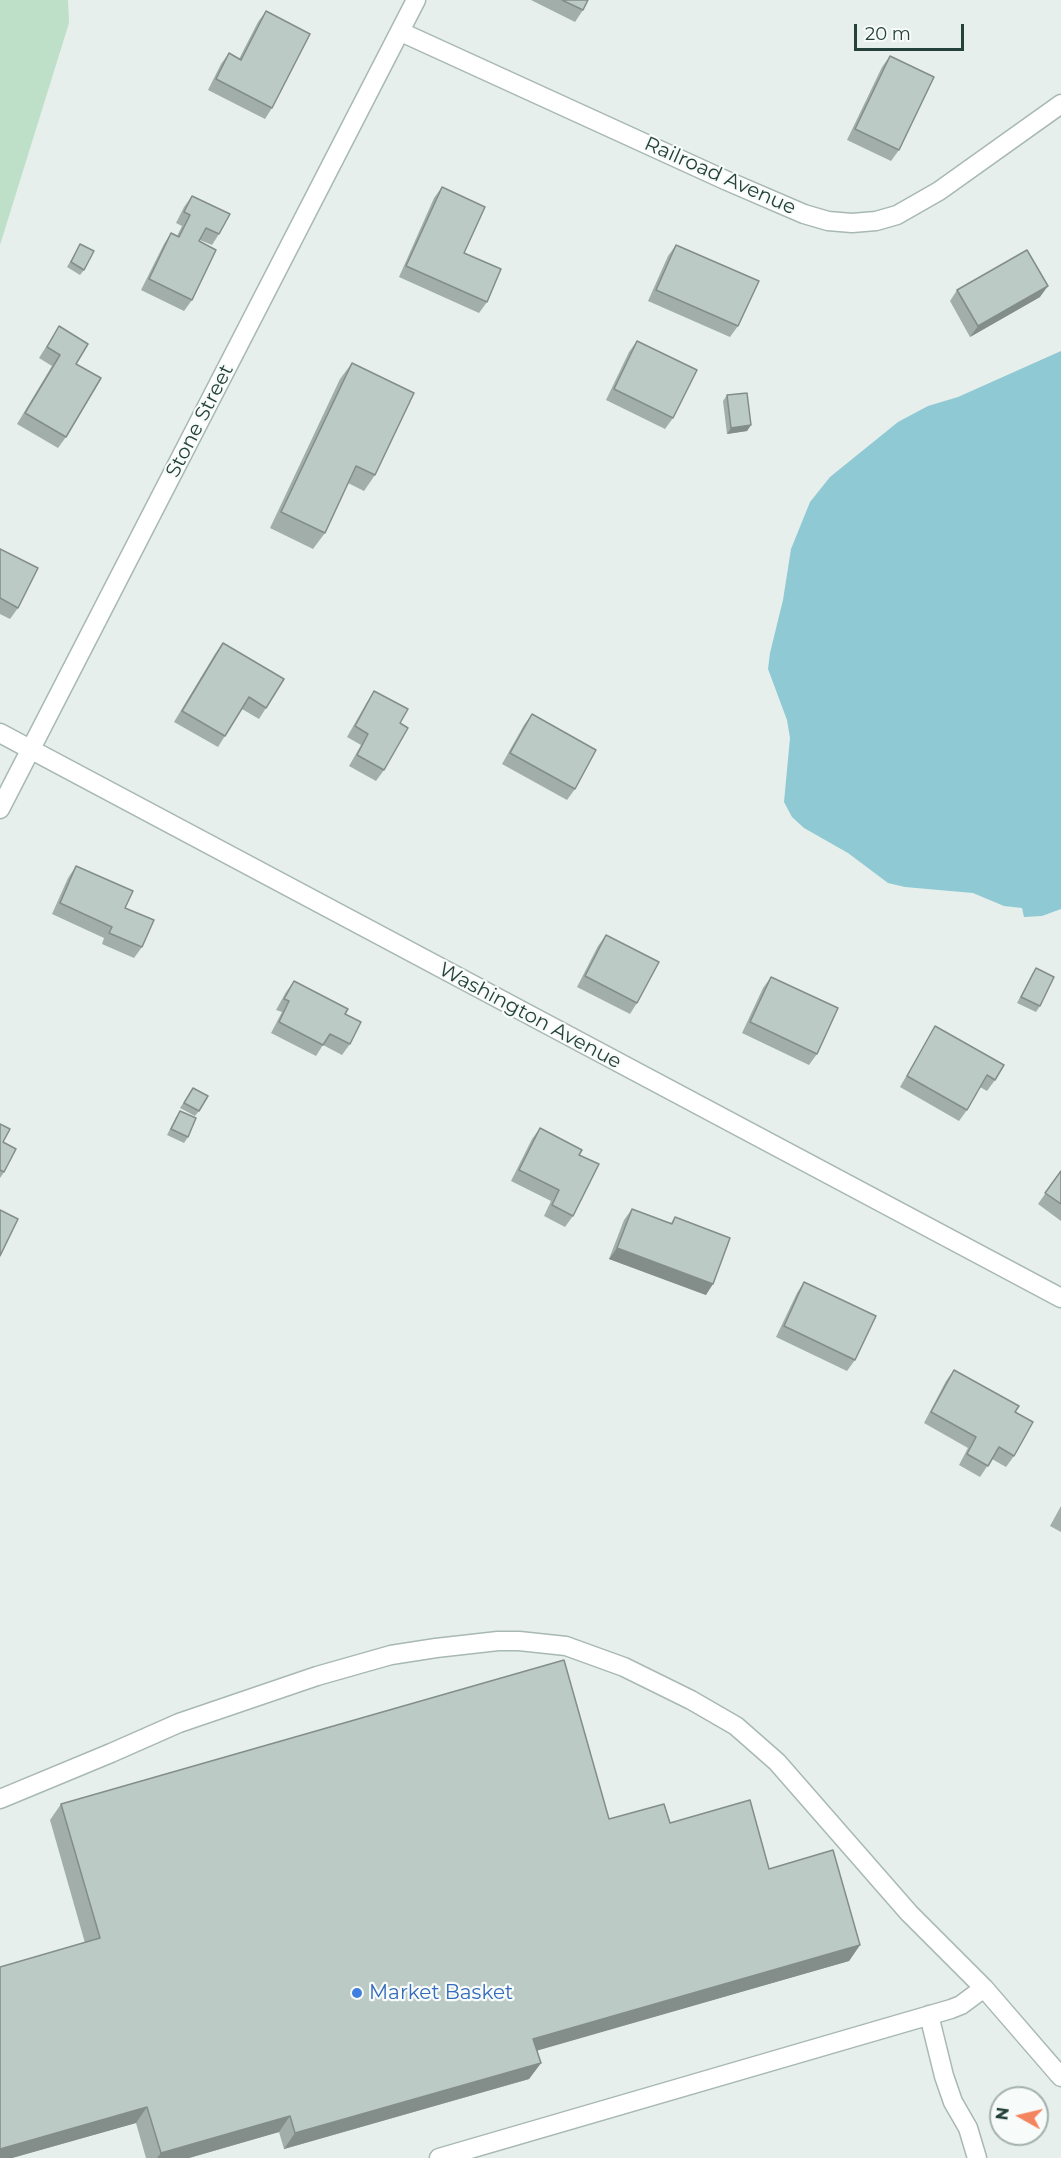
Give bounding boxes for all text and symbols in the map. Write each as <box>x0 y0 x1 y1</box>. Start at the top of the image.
scale bar <box>857 12 966 50</box>
text: 20 m <box>865 23 911 45</box>
street label: Railroad Avenue <box>641 132 799 220</box>
street label: Stone Street <box>161 360 239 482</box>
street label: Washington Avenue <box>435 958 625 1074</box>
place label: Market Basket <box>369 1981 513 2005</box>
marker: Market Basket <box>350 1986 364 2000</box>
north arrow <box>989 2086 1049 2146</box>
text: N <box>992 2106 1013 2121</box>

